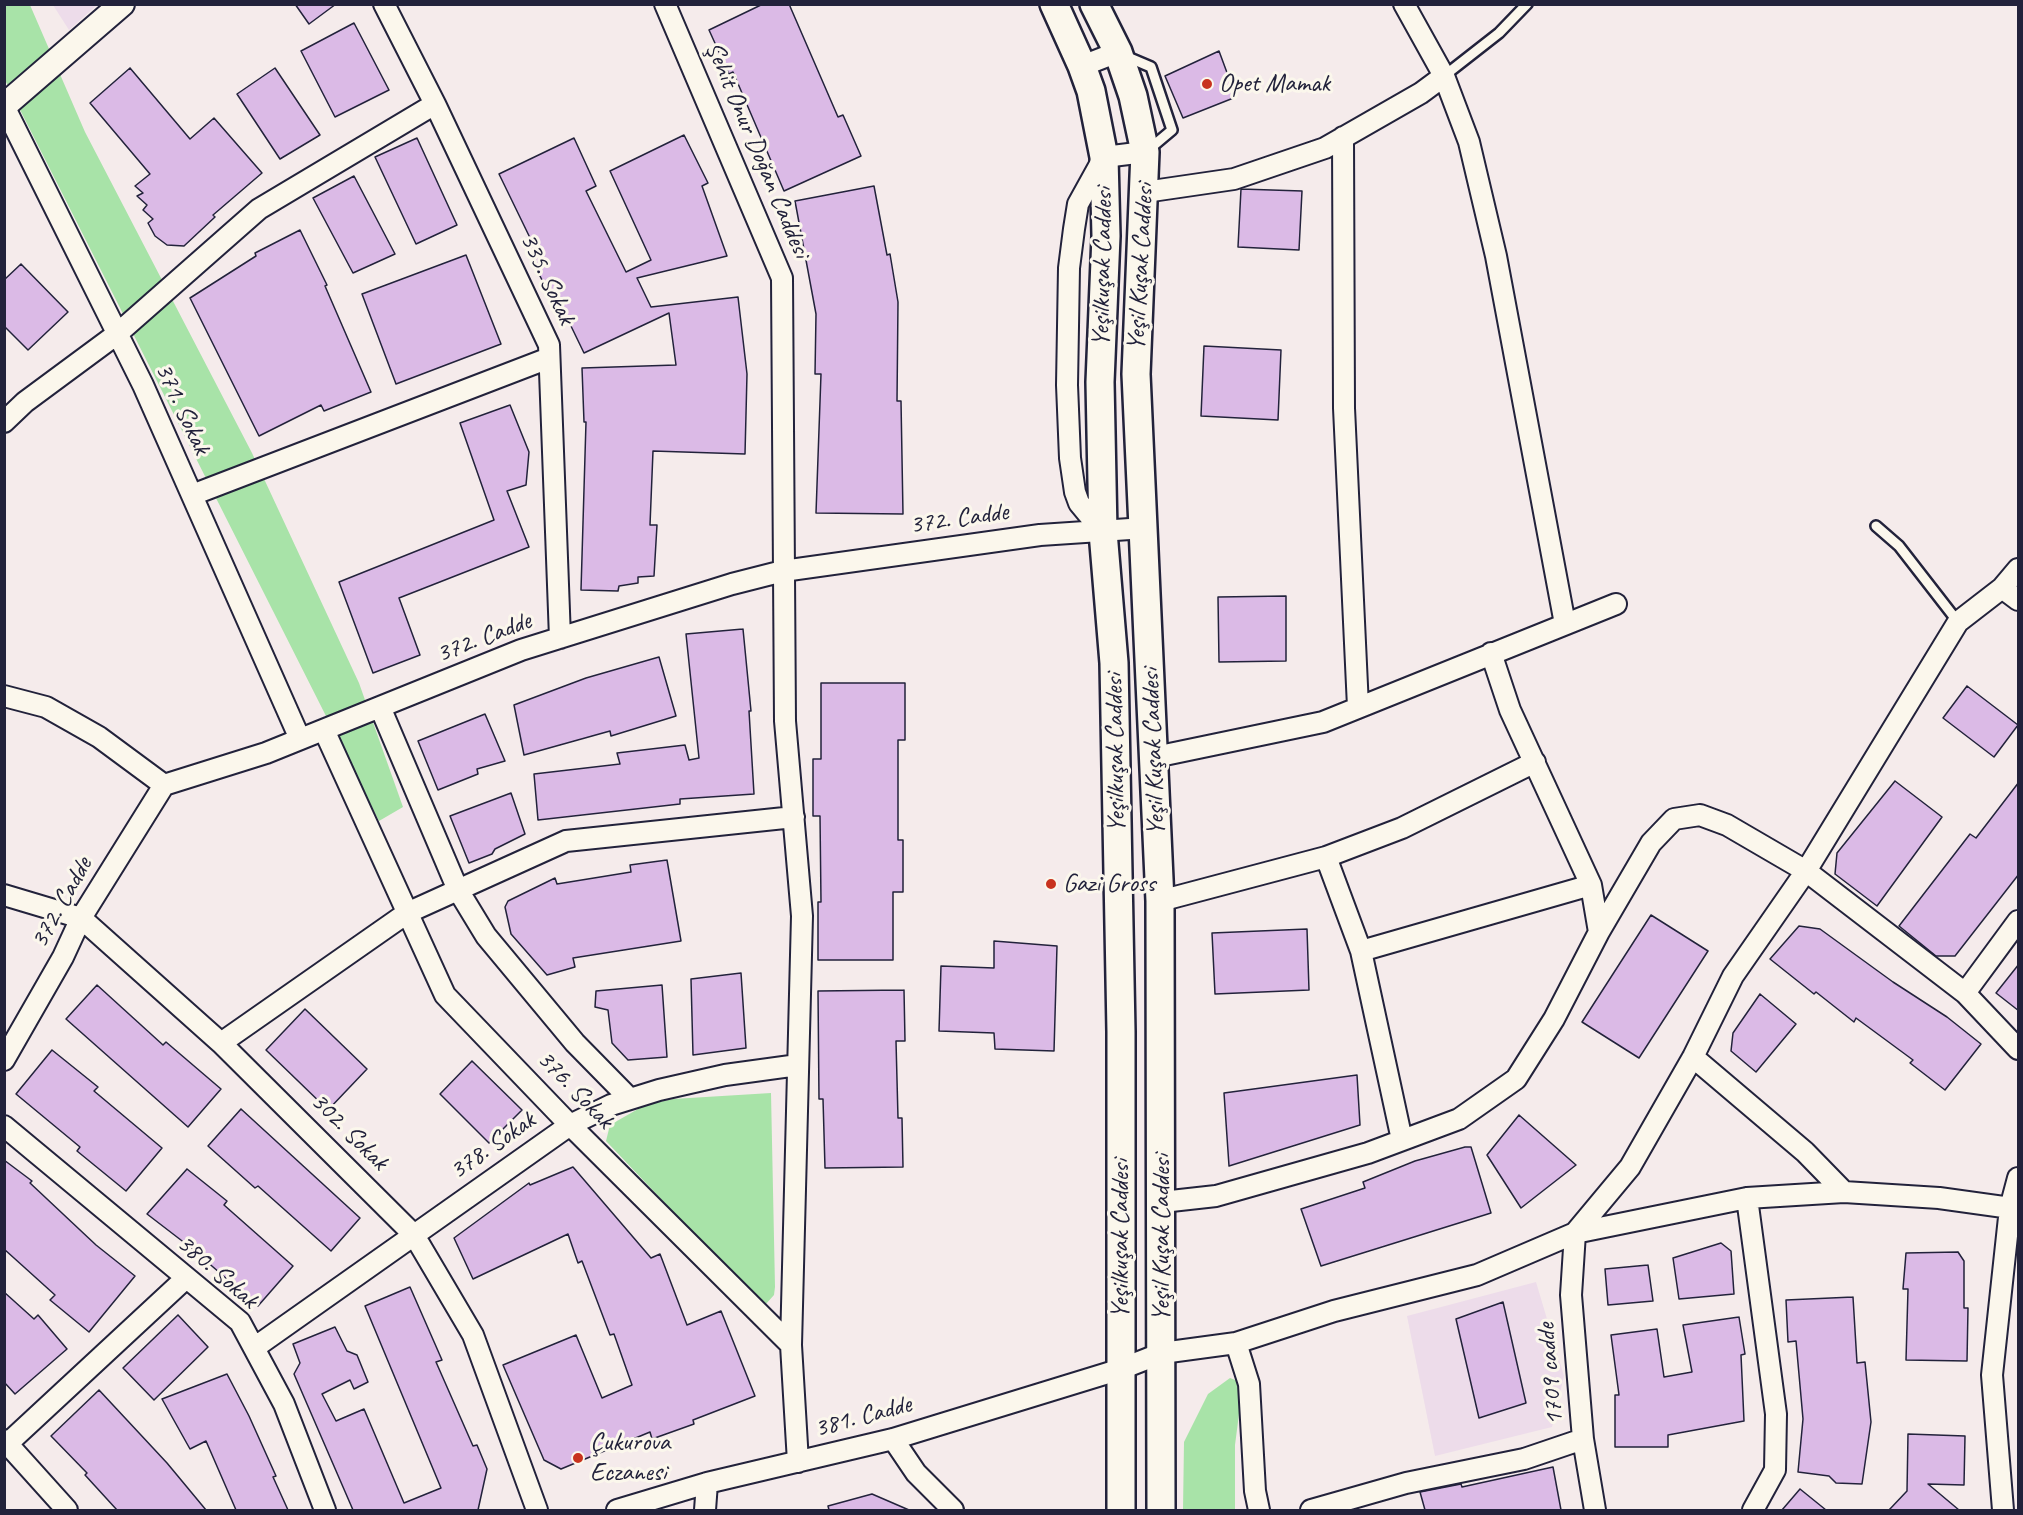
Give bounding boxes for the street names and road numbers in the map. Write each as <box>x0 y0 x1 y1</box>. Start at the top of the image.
street label: Şehit Onur Doğan Caddesi <box>697 37 817 263</box>
street label: Yeşil Kuşak Caddesi <box>1121 182 1161 352</box>
street label: Yeşilkuşak Caddesi <box>1086 187 1120 347</box>
street label: 335. Sokak <box>512 228 582 330</box>
street label: 371. Sokak <box>147 358 217 460</box>
street label: 372. Cadde <box>908 497 1010 541</box>
street label: 372. Cadde <box>432 606 536 670</box>
street label: Yeşil Kuşak Caddesi <box>1135 668 1173 836</box>
street label: Yeşilkuşak Caddesi <box>1099 673 1133 833</box>
street label: 372. Cadde <box>24 852 100 954</box>
street label: 376. Sokak <box>530 1044 620 1136</box>
street label: 302. Sokak <box>303 1086 395 1178</box>
street label: 378. Sokak <box>444 1105 542 1187</box>
street label: Yeşil Kuşak Caddesi <box>1146 1154 1178 1322</box>
street label: Yeşilkuşak Caddesi <box>1105 1159 1137 1319</box>
street label: 380. Sokak <box>170 1228 264 1316</box>
street label: 1709 cadde <box>1531 1322 1571 1426</box>
street label: 381. Cadde <box>811 1389 915 1445</box>

